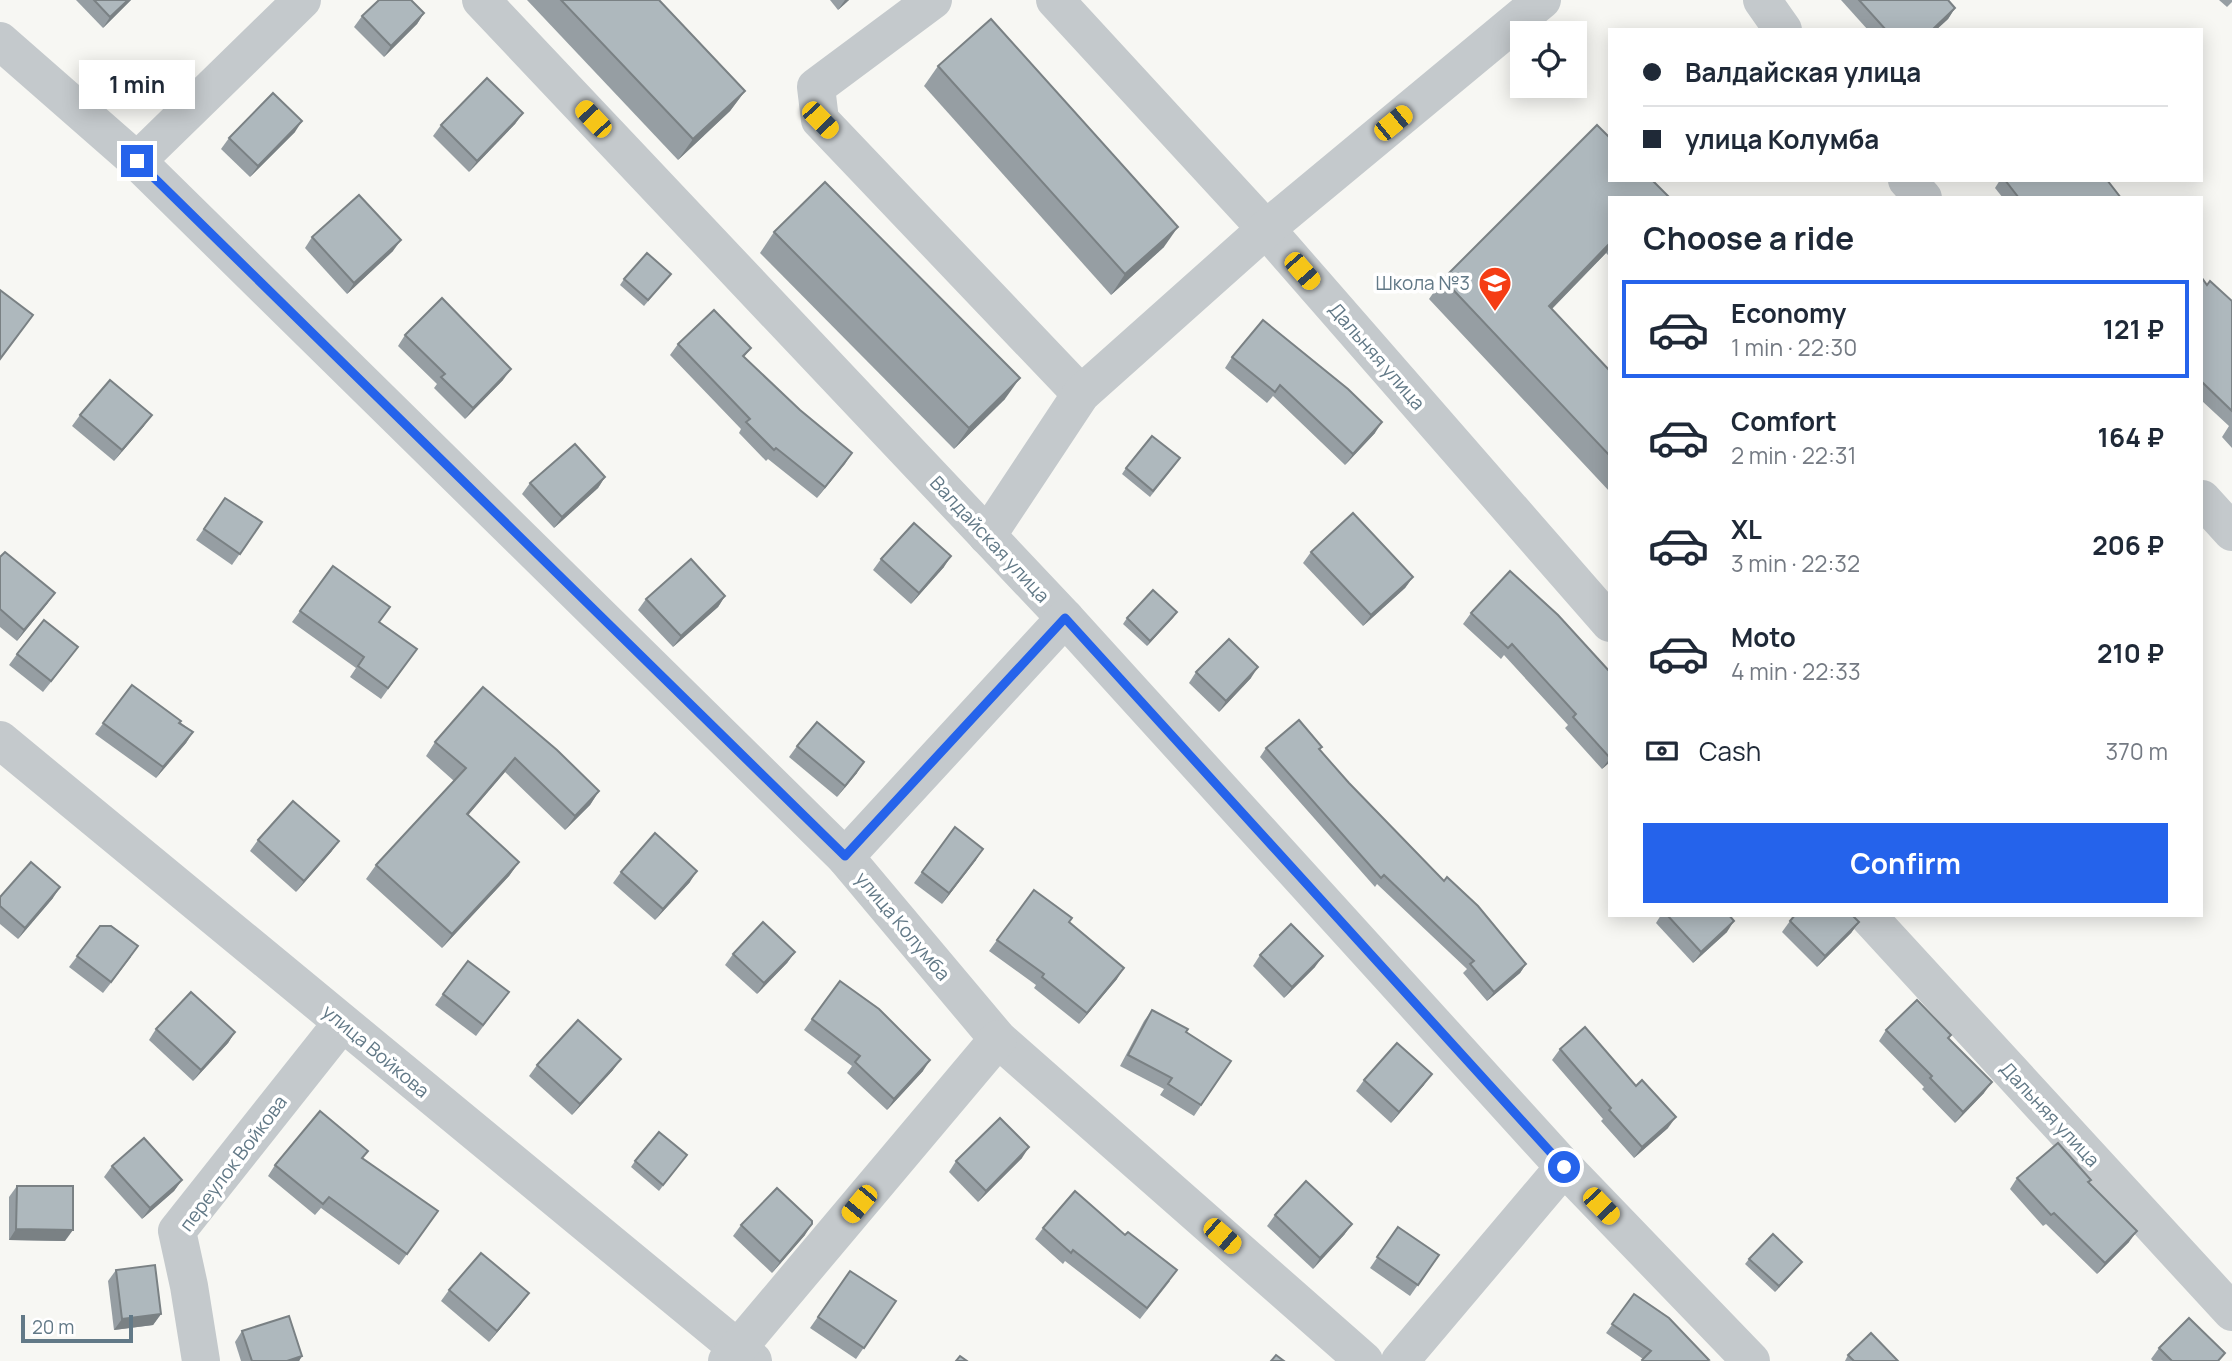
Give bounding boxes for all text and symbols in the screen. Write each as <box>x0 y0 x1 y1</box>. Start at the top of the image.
map controls <box>1510 21 1587 98</box>
button: locate <box>1510 21 1587 98</box>
text: Валдайская улица <box>1685 54 1921 90</box>
callout: 1 min <box>79 60 195 108</box>
text: 1 min <box>109 68 165 100</box>
car <box>571 96 616 142</box>
car <box>798 98 843 142</box>
car <box>1371 102 1416 144</box>
text: улица Колумба <box>1685 121 1879 157</box>
route end <box>121 145 153 177</box>
text: Choose a ride <box>1643 216 1854 260</box>
car <box>1281 248 1324 294</box>
school or university icon: Школа №3 <box>1476 264 1514 313</box>
place label: Школа №3 <box>1375 270 1470 296</box>
text: Economy <box>1731 295 1846 331</box>
street label: Дальняя улица <box>1323 296 1431 416</box>
icon: car <box>1647 298 1710 361</box>
text: 121 ₽ <box>2103 311 2164 347</box>
text: 1 min · 22:30 <box>1731 331 1857 363</box>
text: Comfort <box>1731 403 1837 439</box>
icon: car <box>1647 406 1710 469</box>
text: 164 ₽ <box>2098 419 2164 455</box>
text: 2 min · 22:31 <box>1731 439 1856 471</box>
street label: Валдайская улица <box>924 470 1056 608</box>
text: XL <box>1731 511 1762 547</box>
icon: car <box>1647 514 1710 577</box>
text: 206 ₽ <box>2092 527 2164 563</box>
text: 3 min · 22:32 <box>1731 547 1860 579</box>
text: Moto <box>1731 619 1796 655</box>
icon: car <box>1647 622 1710 685</box>
text: 210 ₽ <box>2097 635 2164 671</box>
text: 4 min · 22:33 <box>1731 655 1861 687</box>
icon: cash <box>1643 732 1681 770</box>
text: Cash <box>1699 733 1761 769</box>
text: 370 m <box>2106 735 2168 767</box>
button: Confirm <box>1643 823 2168 903</box>
street label: улица Колумба <box>850 866 956 986</box>
street label: улица Войкова <box>317 998 435 1104</box>
street label: Дальняя улица <box>1994 1056 2106 1172</box>
street label: переулок Войкова <box>173 1090 293 1236</box>
route start <box>1548 1151 1580 1183</box>
car <box>838 1181 881 1227</box>
car <box>1579 1184 1624 1228</box>
car <box>1200 1214 1245 1258</box>
scale bar <box>21 1312 133 1344</box>
text: 20 m <box>32 1314 74 1340</box>

